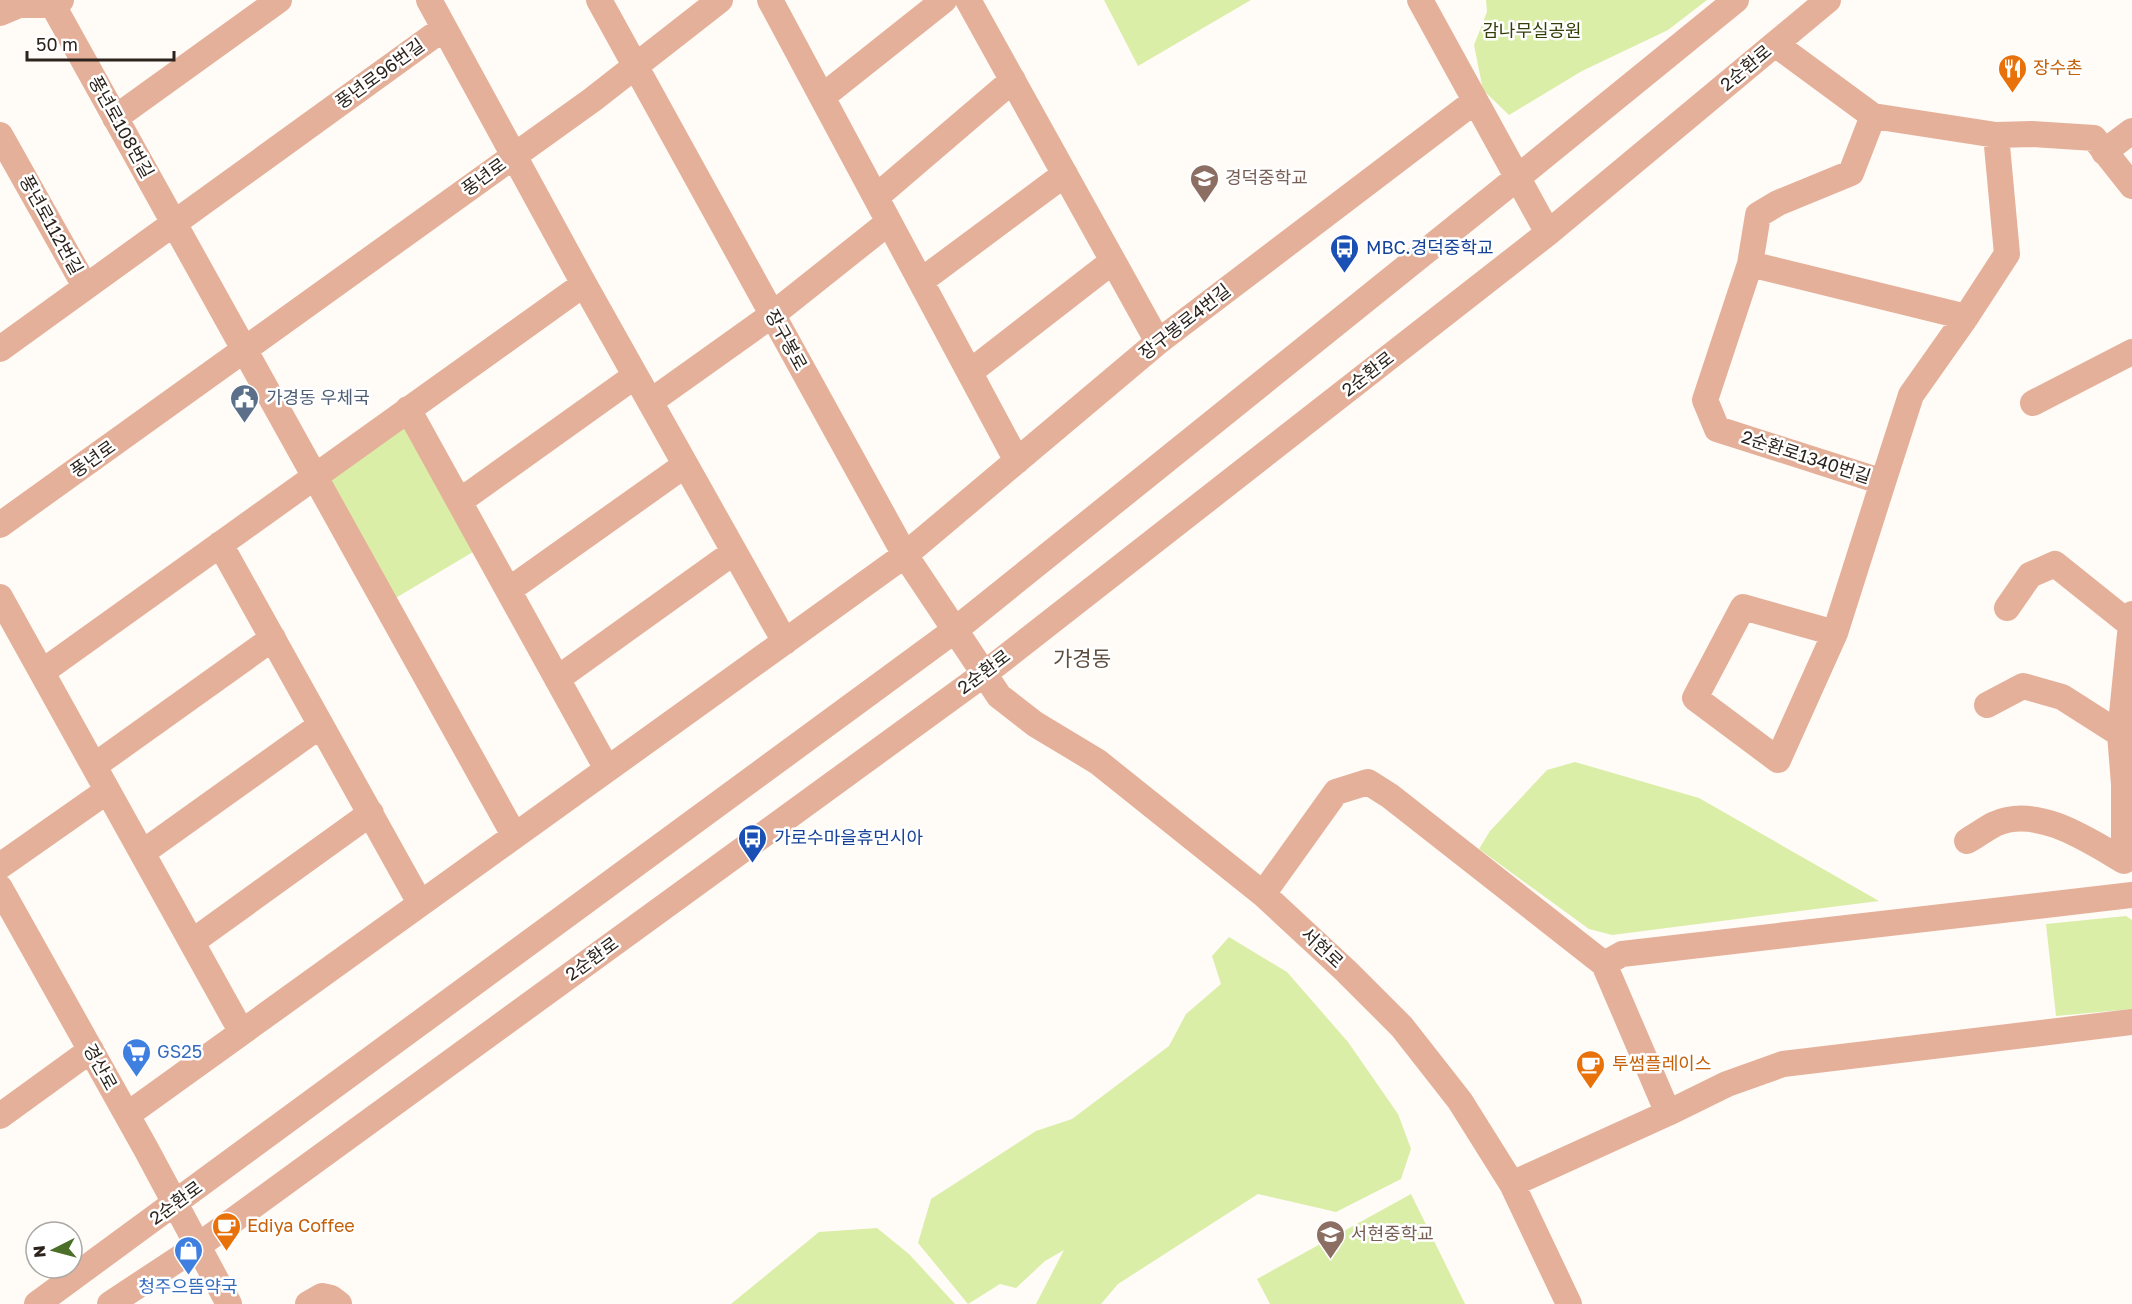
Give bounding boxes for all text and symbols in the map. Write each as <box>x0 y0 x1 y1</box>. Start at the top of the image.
park label: 감나무실공원 <box>1482 19 1582 41</box>
scale bar <box>27 24 174 62</box>
text: 50 m <box>36 33 78 55</box>
street label: 풍년로96번길 <box>331 34 428 113</box>
street label: 2순환로 <box>1715 39 1775 95</box>
restaurant icon: 장수촌 <box>1996 52 2028 94</box>
place label: 장수촌 <box>2033 56 2083 78</box>
street label: 풍년로108번길 <box>85 71 159 182</box>
street label: 풍년로 <box>457 153 510 200</box>
school or university icon: 경덕중학교 <box>1188 162 1220 204</box>
place label: 경덕중학교 <box>1225 166 1308 188</box>
street label: 풍년로112번길 <box>15 171 88 278</box>
bus stop icon: MBC.경덕중학교 <box>1329 232 1361 274</box>
place label: MBC.경덕중학교 <box>1366 236 1494 258</box>
street label: 장구봉로4번길 <box>1134 279 1235 364</box>
street label: 장구봉로 <box>761 305 813 374</box>
street label: 2순환로 <box>1337 346 1398 400</box>
public building icon: 가경동 우체국 <box>229 382 261 424</box>
place label: 가경동 우체국 <box>266 386 370 408</box>
street label: 2순환로1340번길 <box>1739 425 1874 487</box>
street label: 풍년로 <box>66 435 119 481</box>
street label: 2순환로 <box>953 644 1014 698</box>
district label: 가경동 <box>1053 645 1111 671</box>
bus stop icon: 가로수마을휴먼시아 <box>737 822 769 864</box>
place label: 가로수마을휴먼시아 <box>774 826 923 848</box>
street label: 서현로 <box>1297 922 1348 972</box>
street label: 2순환로 <box>561 932 622 985</box>
supermarket icon: GS25 <box>120 1036 152 1078</box>
street label: 경산로 <box>79 1039 123 1094</box>
place label: GS25 <box>157 1040 202 1062</box>
cafe icon: 투썸플레이스 <box>1575 1048 1607 1090</box>
place label: 투썸플레이스 <box>1612 1052 1711 1074</box>
street label: 2순환로 <box>145 1176 206 1229</box>
cafe icon: Ediya Coffee <box>210 1210 242 1252</box>
place label: Ediya Coffee <box>247 1214 355 1236</box>
school or university icon: 서현중학교 <box>1314 1218 1346 1260</box>
north arrow <box>24 1220 84 1280</box>
place label: 서현중학교 <box>1351 1222 1434 1244</box>
shop icon: 청주으뜸약국 <box>172 1234 204 1276</box>
text: N <box>29 1244 50 1259</box>
place label: 청주으뜸약국 <box>138 1275 238 1297</box>

